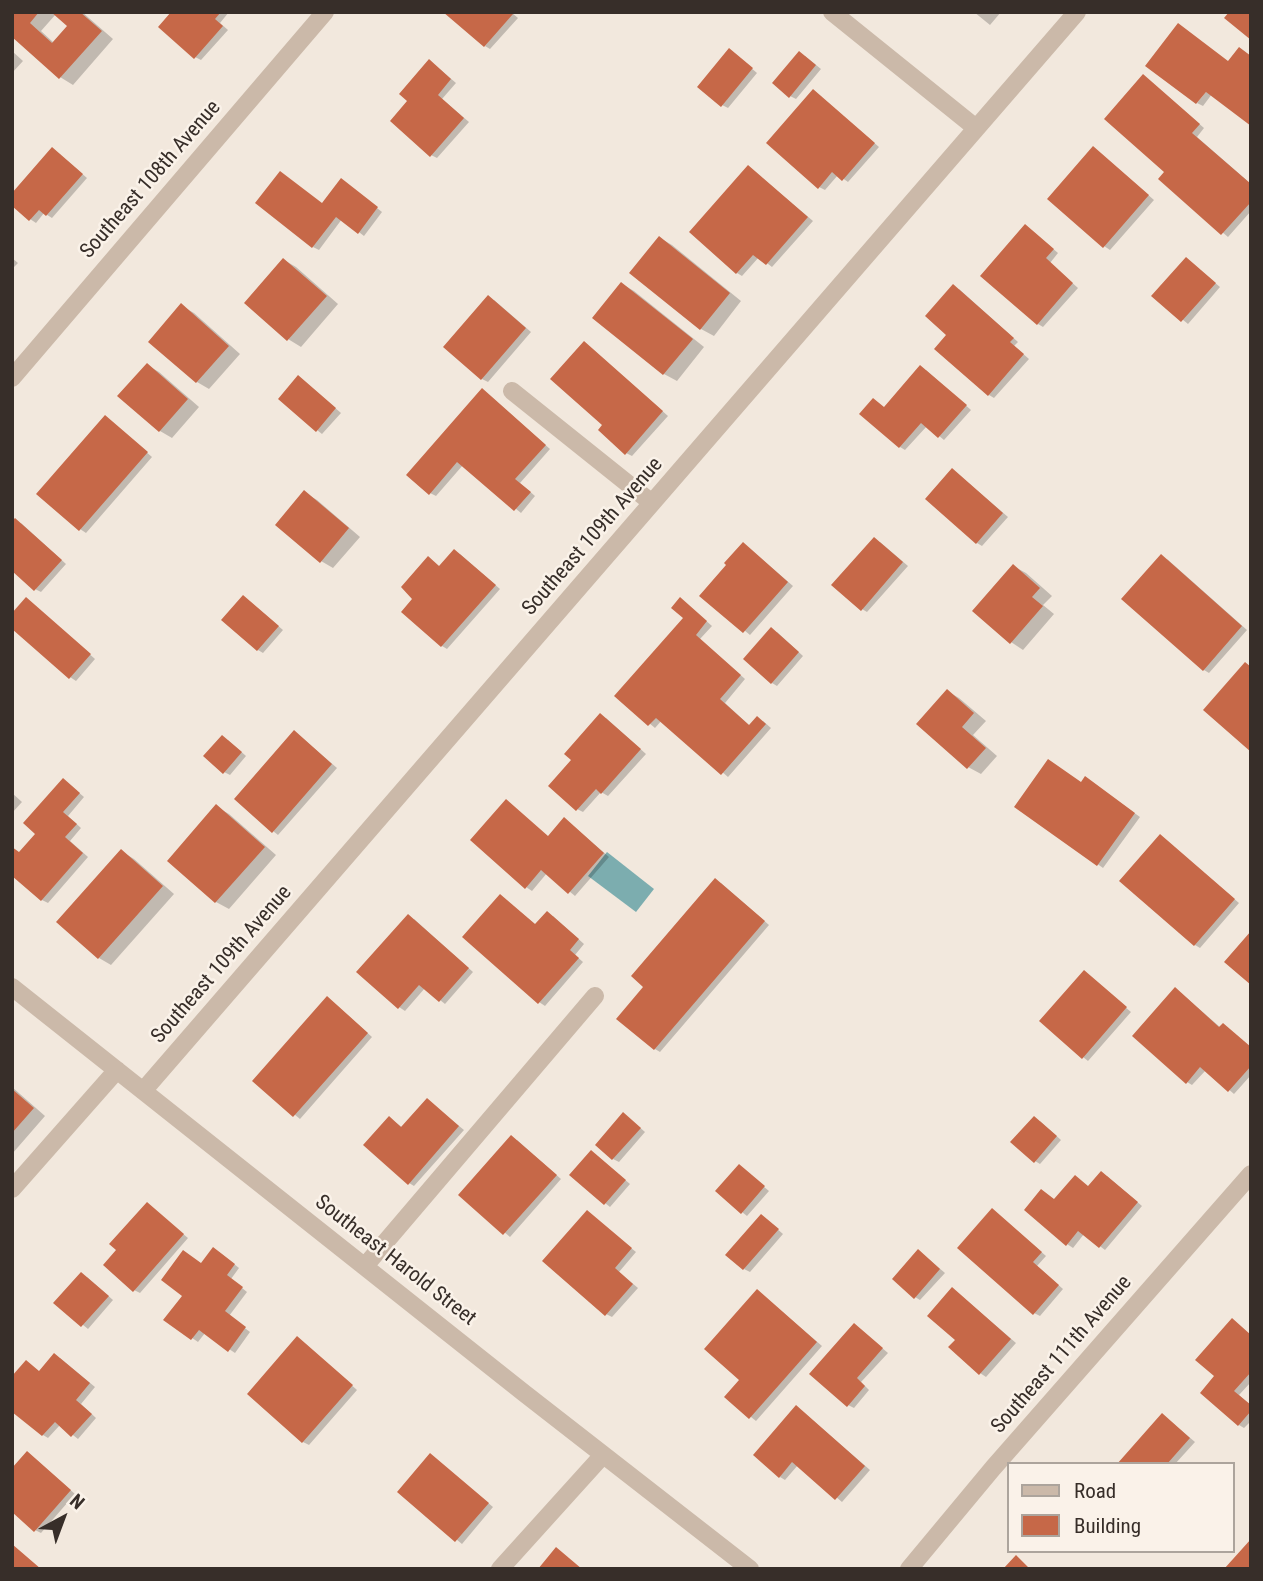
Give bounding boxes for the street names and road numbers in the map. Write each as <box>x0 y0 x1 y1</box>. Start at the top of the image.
street label: Southeast 108th Avenue <box>75 96 227 264</box>
street label: Southeast 109th Avenue <box>517 453 669 621</box>
street label: Southeast 109th Avenue <box>146 881 298 1049</box>
street label: Southeast Harold Street <box>309 1190 481 1332</box>
street label: Southeast 111th Avenue <box>986 1271 1138 1439</box>

